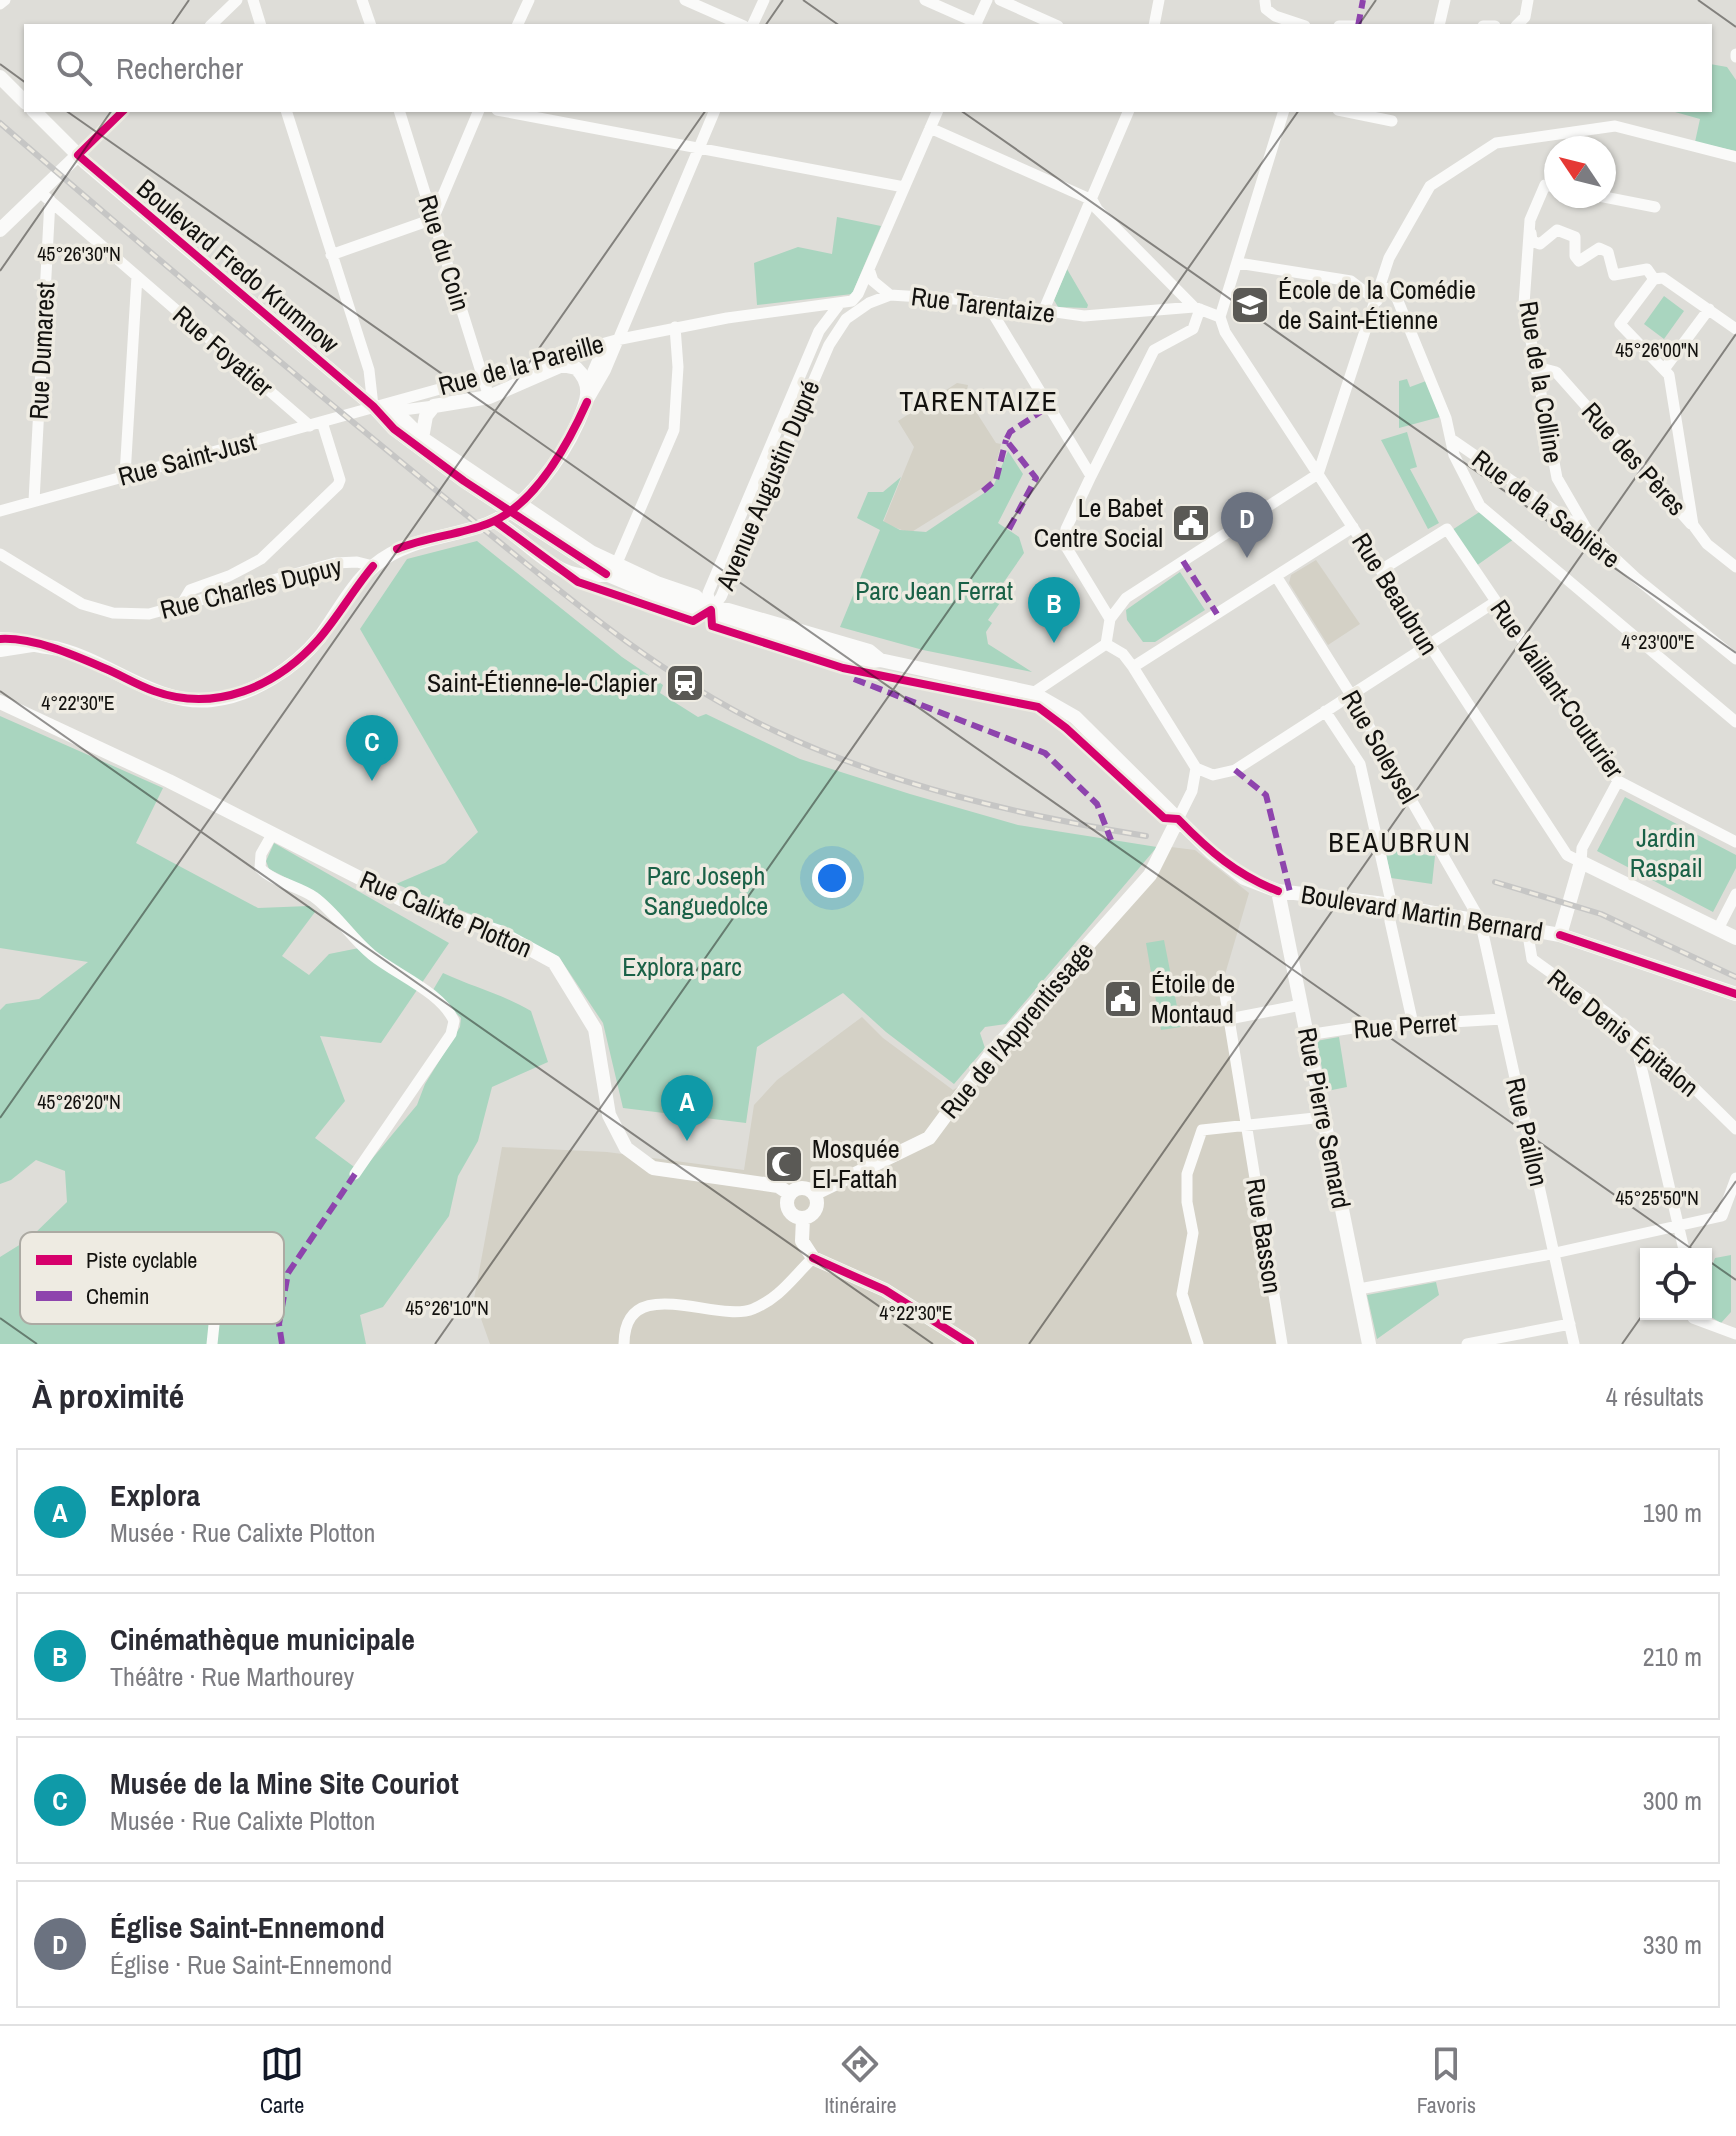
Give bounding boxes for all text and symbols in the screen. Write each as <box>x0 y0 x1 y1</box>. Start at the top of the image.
search box <box>24 24 1712 112</box>
icon: search <box>52 46 96 90</box>
text: Rechercher <box>116 48 243 88</box>
north arrow <box>1544 136 1616 208</box>
street label: Boulevard Fredo Krumnow <box>130 171 347 361</box>
street label: Rue du Coin <box>410 190 479 315</box>
text: 45°26'30"N <box>37 240 121 267</box>
place label: École de la Comédie de Saint-Étienne <box>1278 272 1476 337</box>
street label: Rue Tarentaize <box>909 278 1057 331</box>
street label: Rue Dumarest <box>20 281 63 421</box>
school or university icon: École de la Comédie de Saint-Étienne <box>1229 284 1271 326</box>
street label: Rue Foyatier <box>166 297 281 404</box>
street label: Rue de la Colline <box>1511 298 1572 465</box>
street label: Rue de la Pareille <box>434 326 607 403</box>
text: 45°26'00"N <box>1615 336 1699 363</box>
street label: Avenue Augustin Dupré <box>707 374 828 596</box>
district label: TARENTAIZE <box>899 382 1059 420</box>
street label: Rue des Pères <box>1574 395 1695 523</box>
street label: Rue Saint-Just <box>114 423 260 494</box>
street label: Rue de la Sablière <box>1465 441 1627 576</box>
place label: Le Babet Centre Social <box>1034 490 1163 555</box>
pin: D <box>1221 492 1273 558</box>
public building icon: Le Babet Centre Social <box>1170 502 1212 544</box>
street label: Rue Beaubrun <box>1344 526 1447 661</box>
street label: Rue Charles Dupuy <box>156 548 346 627</box>
park label: Parc Jean Ferrat <box>855 573 1013 608</box>
pin: B <box>1028 577 1080 643</box>
street label: Rue Vaillant-Couturier <box>1483 592 1632 785</box>
text: 4°23'00"E <box>1621 628 1695 655</box>
station icon: Saint-Étienne-le-Clapier <box>664 662 706 704</box>
place label: Saint-Étienne-le-Clapier <box>427 665 657 700</box>
street label: Rue Soleysel <box>1334 684 1427 810</box>
text: 4°22'30"E <box>41 689 115 716</box>
pin: C <box>346 715 398 781</box>
park label: Jardin Raspail <box>1630 820 1702 885</box>
district label: BEAUBRUN <box>1328 823 1472 861</box>
park label: Parc Joseph Sanguedolce <box>644 858 768 923</box>
your location <box>812 858 852 898</box>
street label: Rue Calixte Plotton <box>355 862 538 966</box>
street label: Boulevard Martin Bernard <box>1299 876 1545 949</box>
street label: Rue de l'Apprentissage <box>932 934 1101 1126</box>
park label: Explora parc <box>622 949 742 984</box>
street label: Rue Denis Épitalon <box>1540 961 1706 1104</box>
place label: Étoile de Montaud <box>1151 966 1235 1031</box>
public building icon: Étoile de Montaud <box>1102 978 1144 1020</box>
street label: Rue Perret <box>1352 1004 1458 1047</box>
street label: Rue Pierre Semard <box>1290 1024 1359 1211</box>
street label: Rue Paillon <box>1498 1074 1557 1190</box>
pin: A <box>661 1075 713 1141</box>
text: 45°26'20"N <box>37 1088 121 1115</box>
place label: Mosquée El-Fattah <box>812 1131 900 1196</box>
mosque icon: Mosquée El-Fattah <box>763 1143 805 1185</box>
street label: Rue Basson <box>1238 1176 1291 1296</box>
text: 45°25'50"N <box>1615 1184 1699 1211</box>
legend <box>20 1232 284 1324</box>
text: Piste cyclable <box>86 1245 197 1275</box>
map controls <box>1640 1248 1712 1320</box>
button: locate <box>1640 1248 1712 1320</box>
text: Chemin <box>86 1281 149 1311</box>
text: 45°26'10"N <box>405 1294 489 1321</box>
text: 4°22'30"E <box>879 1299 953 1326</box>
text: À proximité <box>32 1373 184 1419</box>
text: 4 résultats <box>1606 1379 1704 1414</box>
text: Explora <box>110 1475 200 1515</box>
text: A <box>52 1495 68 1530</box>
text: 190 m <box>1643 1495 1702 1530</box>
text: Musée · Rue Calixte Plotton <box>110 1515 375 1550</box>
text: Cinémathèque municipale <box>110 1619 415 1659</box>
text: B <box>52 1639 68 1674</box>
text: 210 m <box>1643 1639 1702 1674</box>
text: Théâtre · Rue Marthourey <box>110 1659 354 1694</box>
text: Musée de la Mine Site Couriot <box>110 1763 459 1803</box>
text: C <box>52 1783 68 1818</box>
text: 300 m <box>1643 1783 1702 1818</box>
text: Musée · Rue Calixte Plotton <box>110 1803 375 1838</box>
text: Église Saint-Ennemond <box>110 1907 385 1947</box>
text: D <box>52 1927 68 1962</box>
text: 330 m <box>1643 1927 1702 1962</box>
text: Église · Rue Saint-Ennemond <box>110 1947 392 1982</box>
tab: Carte <box>260 2042 304 2120</box>
tab: Itinéraire <box>824 2042 897 2120</box>
tab: Favoris <box>1417 2042 1476 2120</box>

